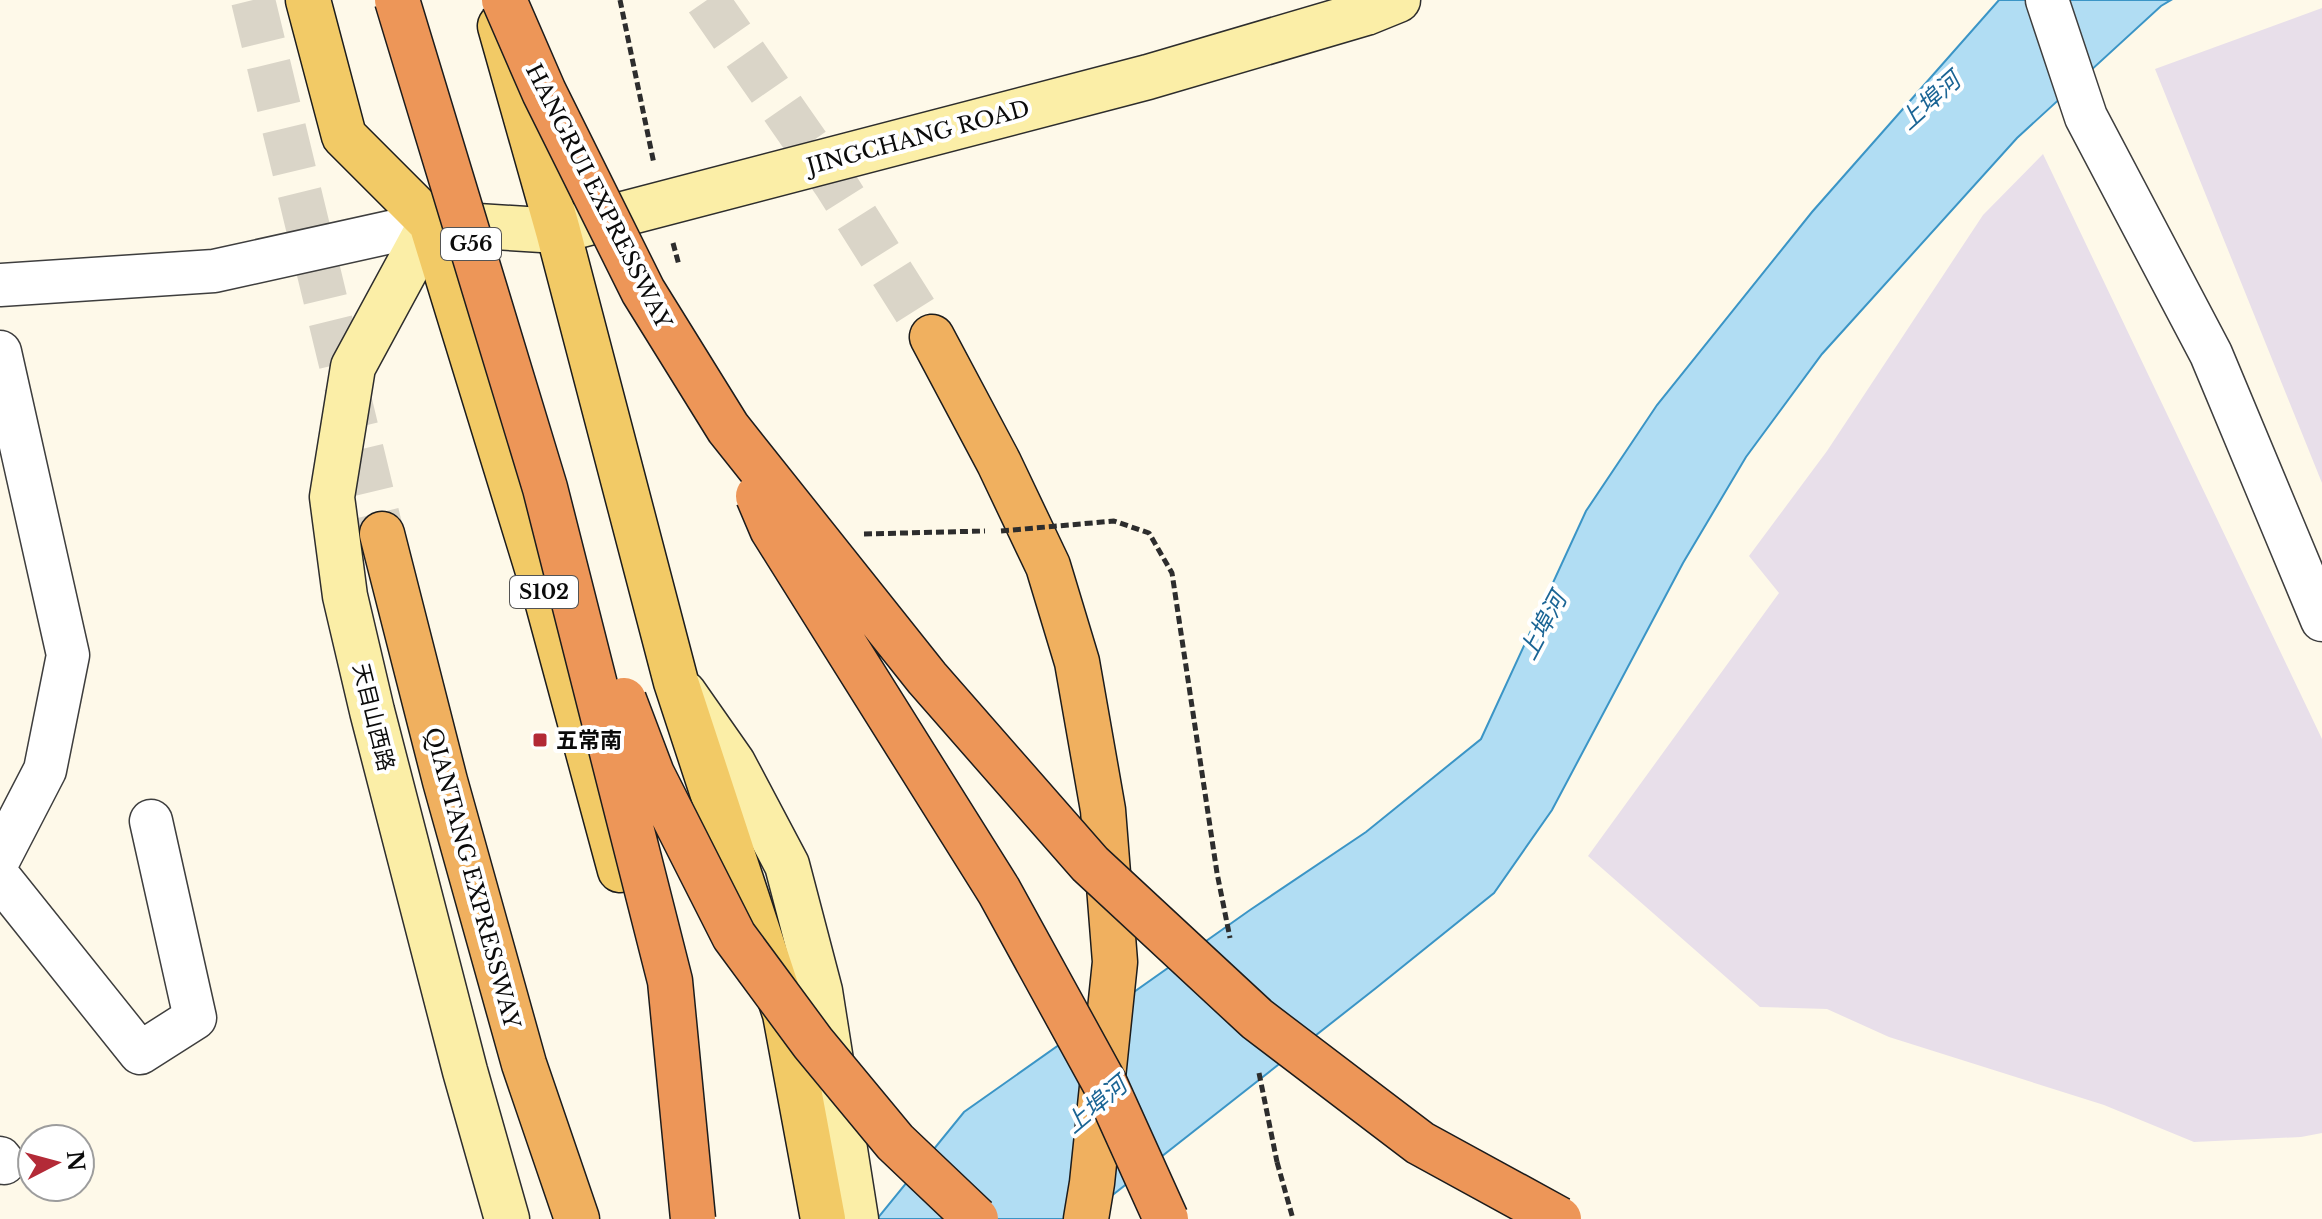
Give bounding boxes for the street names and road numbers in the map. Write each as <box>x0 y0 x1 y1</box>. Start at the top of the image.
street label: HANGRUI EXPRESSWAY <box>520 59 678 334</box>
street label: JINGCHANG ROAD <box>801 95 1033 181</box>
road number: G56 <box>441 228 501 260</box>
road number: S102 <box>510 576 578 608</box>
street label: 天目山西路 <box>347 660 400 774</box>
street label: QIANTANG EXPRESSWAY <box>419 725 526 1032</box>

